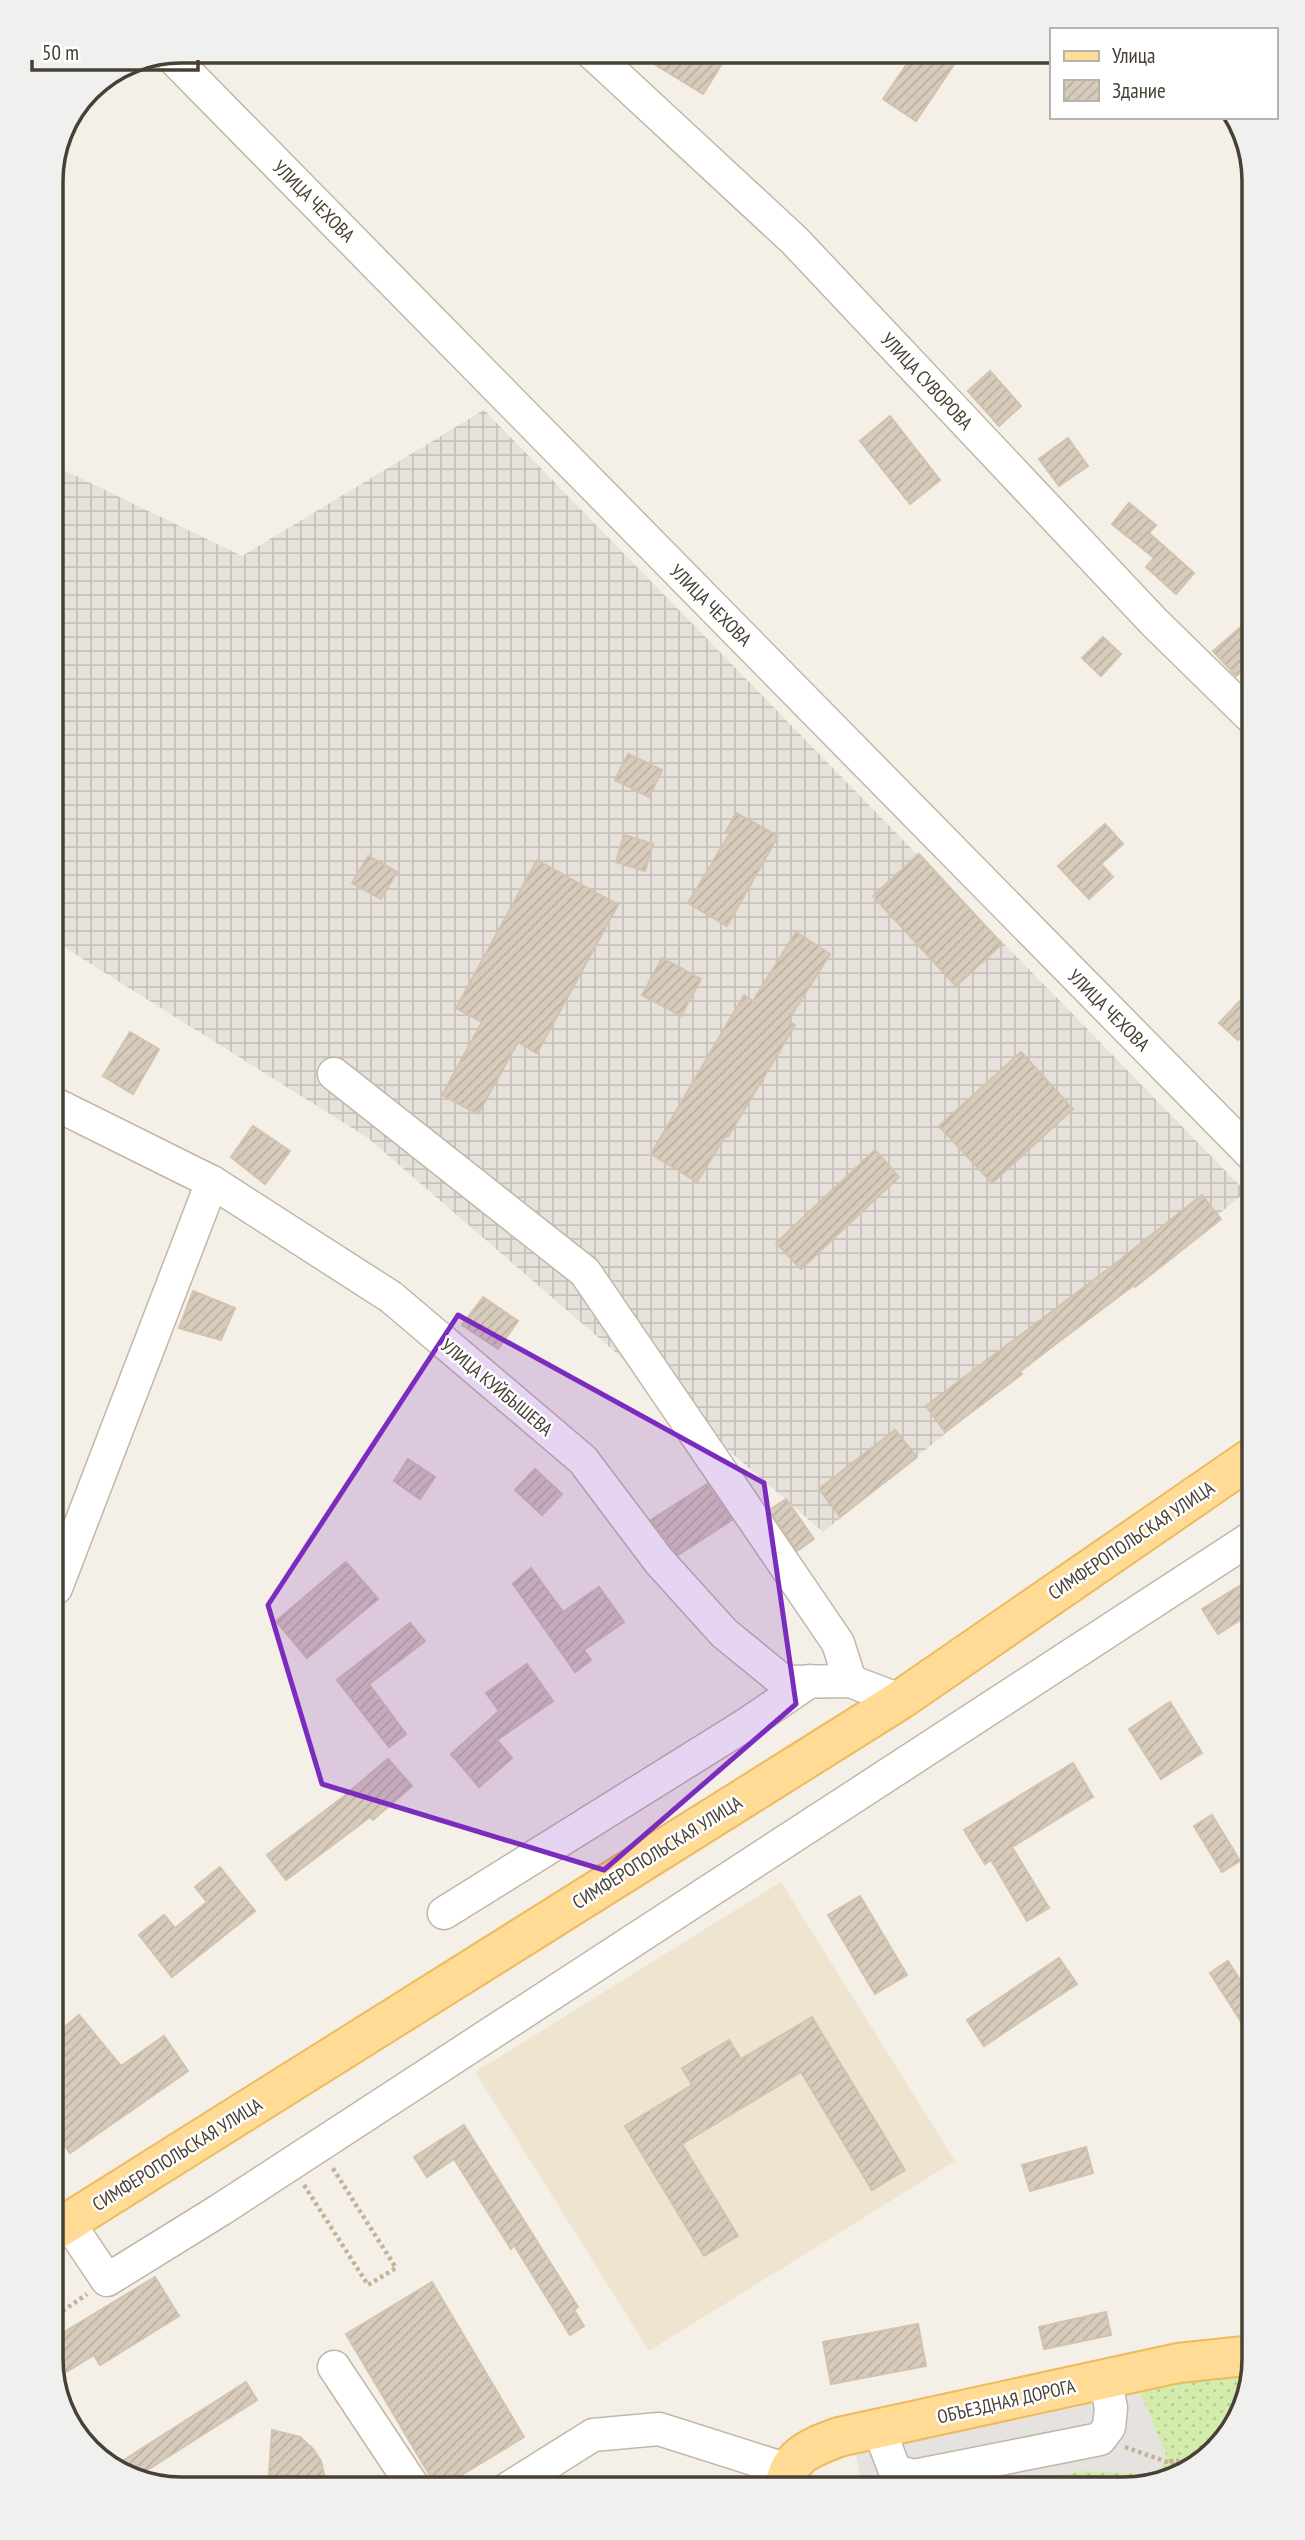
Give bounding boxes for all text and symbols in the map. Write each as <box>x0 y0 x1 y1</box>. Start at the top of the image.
scale bar <box>32 28 198 72</box>
legend <box>1050 28 1277 119</box>
text: 50 m <box>42 39 79 66</box>
text: Улица <box>1112 42 1155 69</box>
text: Здание <box>1112 77 1166 104</box>
street label: УЛИЦА ЧЕХОВА <box>268 155 360 247</box>
street label: УЛИЦА СУВОРОВА <box>876 328 978 435</box>
street label: УЛИЦА ЧЕХОВА <box>665 559 757 651</box>
street label: УЛИЦА ЧЕХОВА <box>1063 964 1155 1056</box>
street label: УЛИЦА КУЙБЫШЕВА <box>436 1333 558 1441</box>
street label: СИМФЕРОПОЛЬСКАЯ УЛИЦА <box>1043 1475 1219 1605</box>
street label: СИМФЕРОПОЛЬСКАЯ УЛИЦА <box>568 1790 746 1914</box>
street label: СИМФЕРОПОЛЬСКАЯ УЛИЦА <box>88 2092 266 2216</box>
street label: ОБЪЕЗДНАЯ ДОРОГА <box>935 2373 1077 2429</box>

